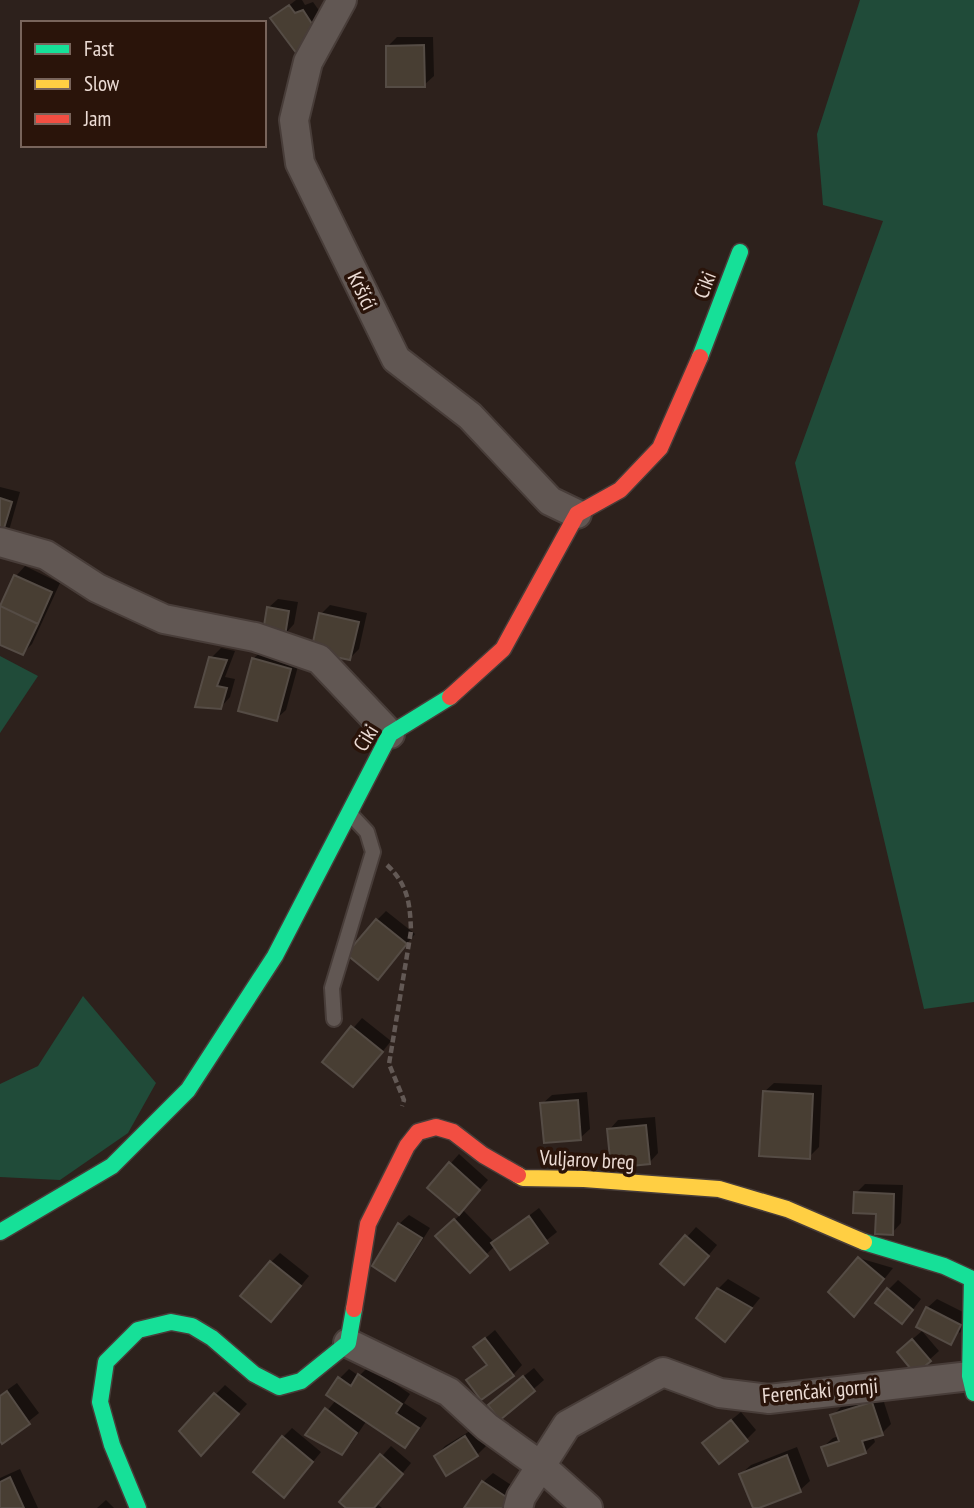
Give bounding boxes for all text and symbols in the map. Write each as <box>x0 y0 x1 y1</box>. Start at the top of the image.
legend <box>21 21 266 147</box>
text: Fast <box>84 35 114 62</box>
text: Slow <box>84 70 120 97</box>
text: Jam <box>83 105 111 132</box>
street label: Kršići <box>342 267 383 314</box>
street label: Ciki <box>687 267 722 302</box>
street label: Ciki <box>347 719 384 756</box>
street label: Vuljarov breg <box>538 1143 635 1175</box>
street label: Ferenčaki gornji <box>761 1372 879 1409</box>

